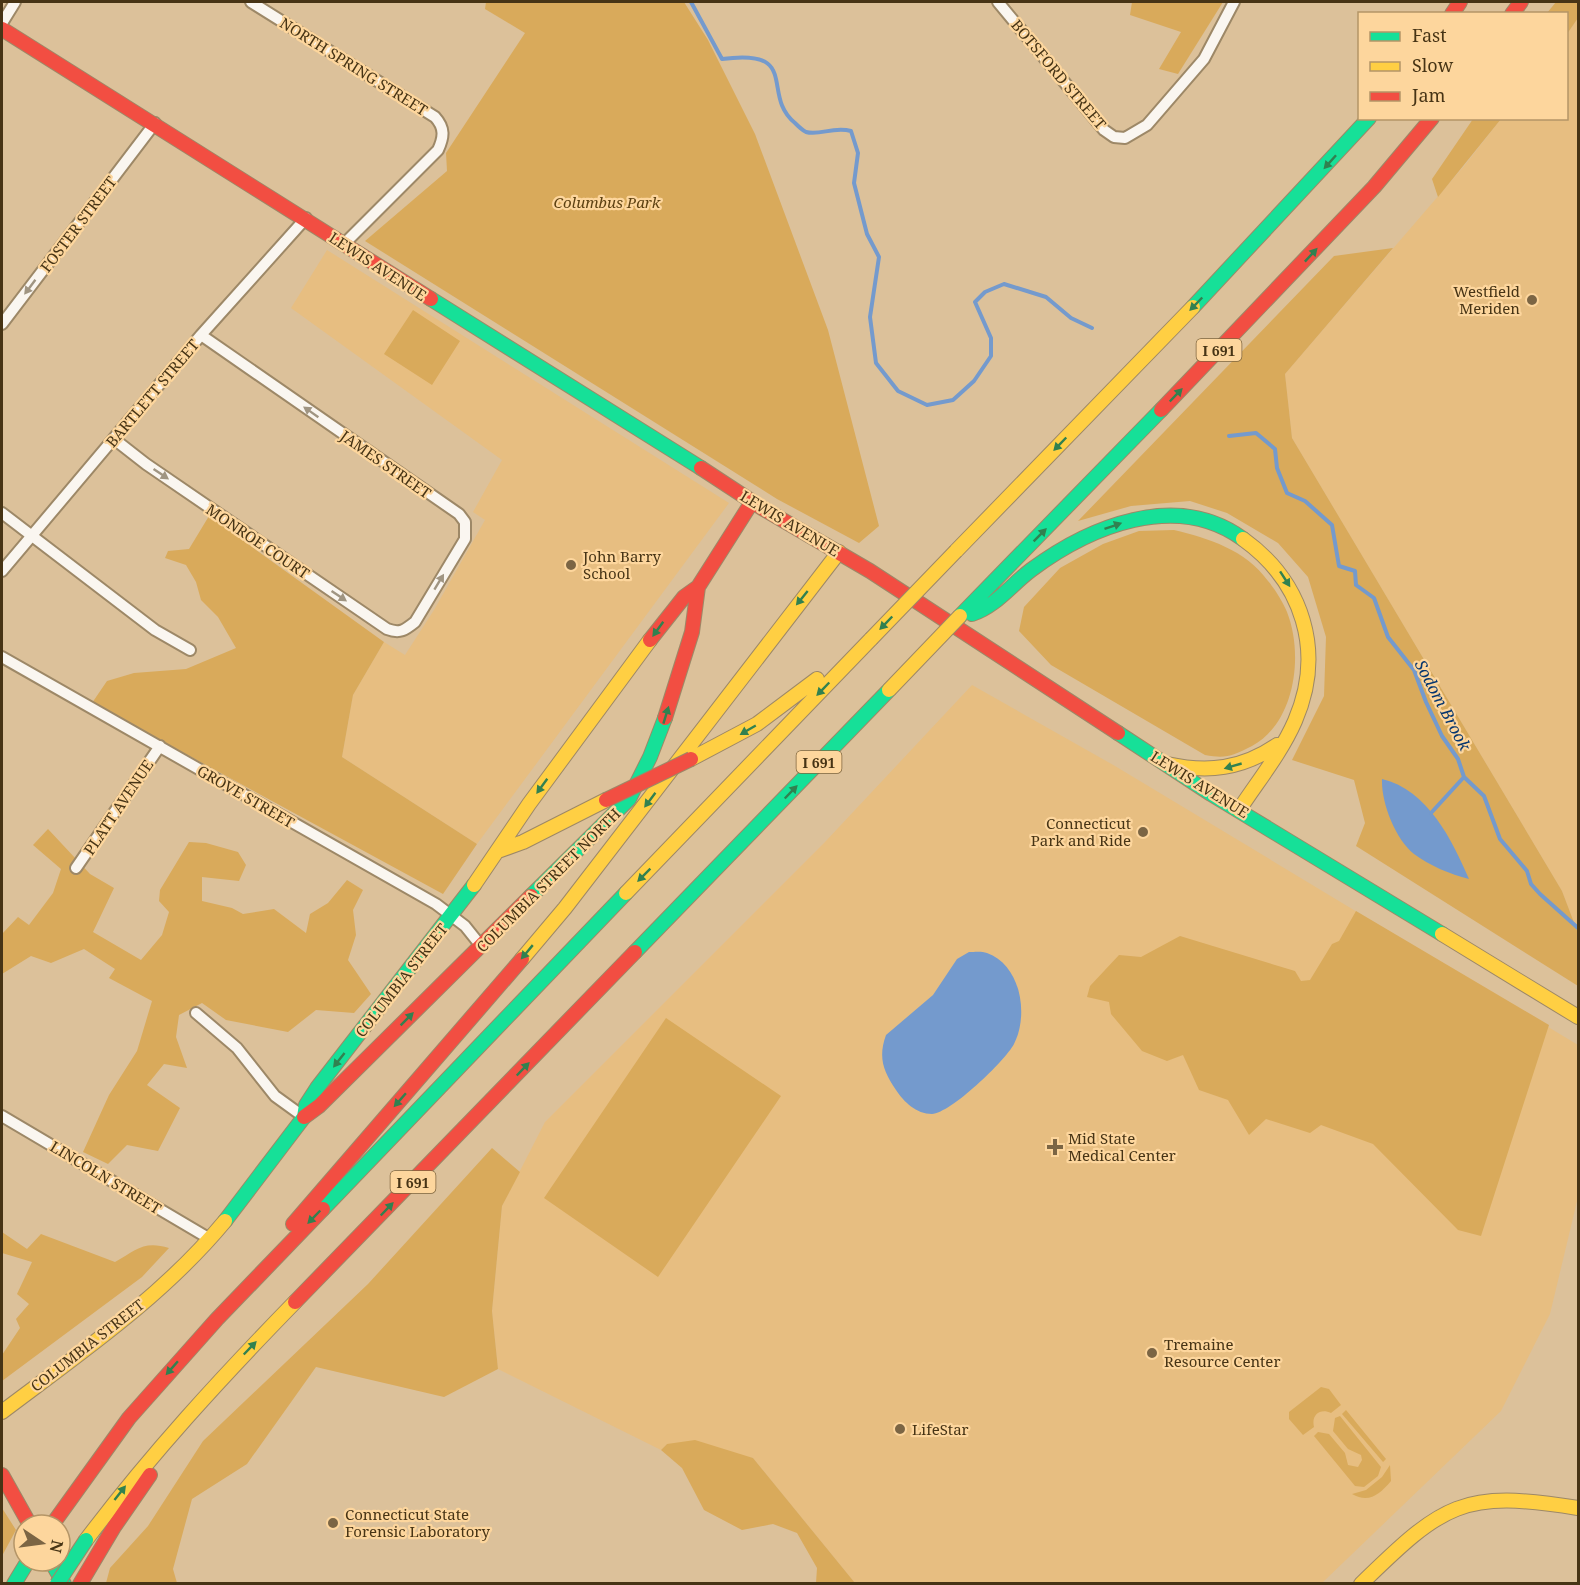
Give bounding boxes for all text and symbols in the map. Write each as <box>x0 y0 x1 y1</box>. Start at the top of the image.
street label: NORTH SPRING STREET <box>276 12 432 120</box>
legend <box>1358 12 1568 120</box>
street label: BOTSFORD STREET <box>1007 15 1111 133</box>
text: Fast <box>1412 23 1447 47</box>
text: Slow <box>1412 53 1454 77</box>
text: Jam <box>1411 83 1446 107</box>
one-way arrow <box>1324 154 1337 169</box>
street label: FOSTER STREET <box>35 172 121 276</box>
park label: Columbus Park <box>554 192 661 212</box>
street label: LEWIS AVENUE <box>326 227 430 305</box>
one-way arrow <box>1304 247 1318 262</box>
one-way arrow <box>25 279 37 294</box>
place label: Westfield Meriden <box>1453 281 1520 318</box>
marker: Westfield Meriden <box>1525 293 1539 307</box>
one-way arrow <box>1189 297 1203 312</box>
street label: BARTLETT STREET <box>101 335 203 451</box>
road number: I 691 <box>1196 339 1242 361</box>
one-way arrow <box>1168 388 1182 402</box>
one-way arrow <box>304 406 320 418</box>
street label: JAMES STREET <box>336 425 435 503</box>
one-way arrow <box>1053 436 1067 450</box>
one-way arrow <box>152 468 168 480</box>
street label: LEWIS AVENUE <box>737 486 843 560</box>
street label: MONROE COURT <box>202 499 314 583</box>
one-way arrow <box>1105 520 1123 530</box>
one-way arrow <box>1032 528 1046 542</box>
place label: John Barry School <box>582 546 661 583</box>
marker: John Barry School <box>564 558 578 572</box>
one-way arrow <box>1279 571 1290 587</box>
one-way arrow <box>433 574 444 590</box>
one-way arrow <box>330 590 346 602</box>
one-way arrow <box>796 590 809 606</box>
one-way arrow <box>879 615 893 630</box>
one-way arrow <box>652 621 664 637</box>
water label: Sodom Brook <box>1410 656 1477 755</box>
one-way arrow <box>816 681 830 696</box>
one-way arrow <box>662 706 671 724</box>
one-way arrow <box>740 725 756 736</box>
street label: LEWIS AVENUE <box>1147 746 1253 822</box>
road number: I 691 <box>796 751 842 773</box>
street label: PLATT AVENUE <box>79 755 157 859</box>
street label: GROVE STREET <box>194 760 298 832</box>
one-way arrow <box>1224 762 1242 771</box>
one-way arrow <box>537 778 549 793</box>
one-way arrow <box>784 784 798 799</box>
one-way arrow <box>644 792 656 807</box>
street label: COLUMBIA STREET NORTH <box>472 803 625 956</box>
place label: Connecticut Park and Ride <box>1031 813 1131 850</box>
marker: Connecticut Park and Ride <box>1136 825 1150 839</box>
one-way arrow <box>638 867 652 881</box>
street label: COLUMBIA STREET <box>350 919 452 1041</box>
one-way arrow <box>521 944 534 960</box>
one-way arrow <box>400 1013 414 1027</box>
one-way arrow <box>332 1052 345 1068</box>
one-way arrow <box>515 1062 529 1076</box>
one-way arrow <box>394 1092 407 1107</box>
place label: Mid State Medical Center <box>1068 1128 1176 1165</box>
street label: LINCOLN STREET <box>47 1136 165 1218</box>
marker: Mid State Medical Center <box>1046 1138 1064 1156</box>
road number: I 691 <box>390 1171 436 1193</box>
one-way arrow <box>380 1201 394 1216</box>
one-way arrow <box>308 1210 322 1224</box>
street label: COLUMBIA STREET <box>26 1294 148 1396</box>
place label: Tremaine Resource Center <box>1164 1334 1280 1371</box>
one-way arrow <box>243 1341 256 1356</box>
marker: Tremaine Resource Center <box>1145 1346 1159 1360</box>
one-way arrow <box>166 1360 179 1375</box>
place label: LifeStar <box>912 1419 969 1439</box>
marker: LifeStar <box>893 1422 907 1436</box>
one-way arrow <box>114 1486 126 1501</box>
place label: Connecticut State Forensic Laboratory <box>345 1504 490 1541</box>
north arrow <box>12 1513 72 1573</box>
marker: Connecticut State Forensic Laboratory <box>326 1516 340 1530</box>
text: N <box>44 1538 69 1555</box>

